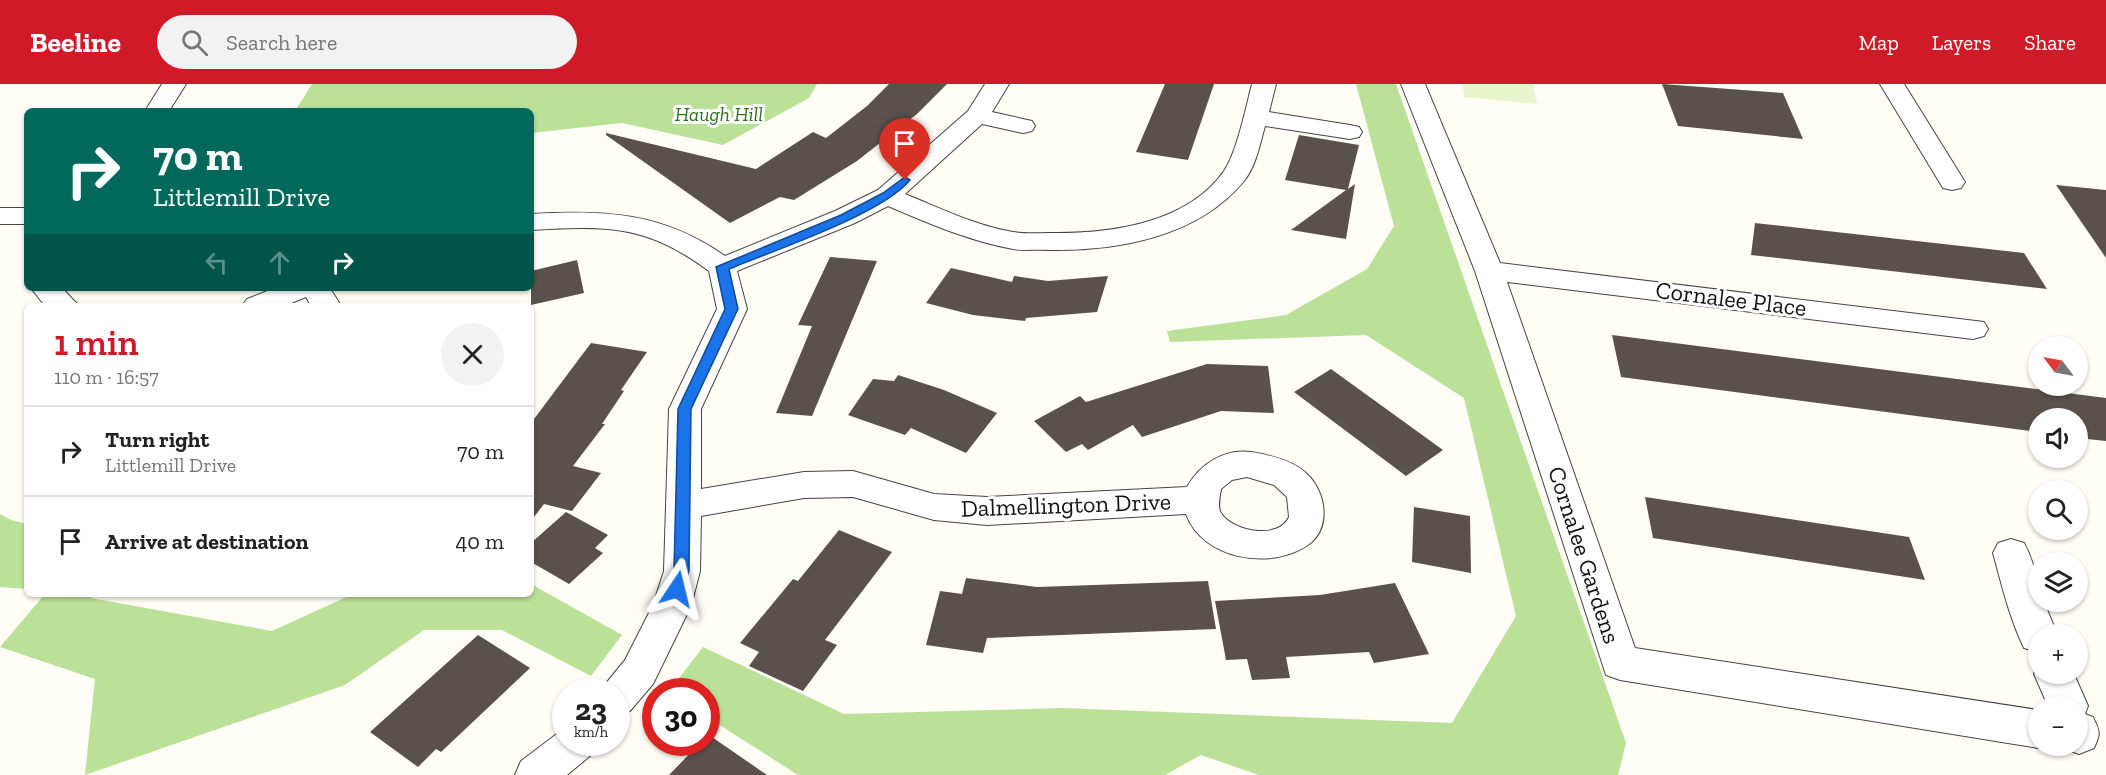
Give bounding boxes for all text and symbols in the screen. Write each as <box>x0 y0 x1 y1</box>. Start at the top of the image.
search box <box>157 15 577 69</box>
text: Beeline <box>30 26 121 59</box>
icon: search <box>178 26 211 59</box>
text: Search here <box>226 29 337 56</box>
text: Map <box>1859 30 1899 55</box>
text: Layers <box>1932 30 1991 55</box>
text: Share <box>2024 30 2076 55</box>
park label: Haugh Hill <box>675 102 763 126</box>
pin <box>879 118 930 180</box>
icon: arrive <box>888 127 921 160</box>
text: 70 m <box>153 130 243 181</box>
icon: right <box>54 132 132 210</box>
text: Littlemill Drive <box>153 181 330 213</box>
icon: left <box>200 246 233 279</box>
icon: ahead <box>263 246 296 279</box>
icon: right <box>326 246 359 279</box>
street label: Cornalee Place <box>1654 275 1808 322</box>
text: 1 min <box>54 321 139 364</box>
button: close <box>441 323 504 386</box>
north arrow <box>2028 336 2088 396</box>
map controls <box>2028 336 2088 756</box>
text: 110 m · 16:57 <box>54 365 159 389</box>
button: sound <box>2028 408 2088 468</box>
text: Turn right <box>105 426 209 453</box>
icon: right <box>54 435 87 468</box>
text: 70 m <box>457 438 504 465</box>
text: Littlemill Drive <box>105 453 236 477</box>
street label: Cornalee Gardens <box>1542 463 1627 647</box>
button: search <box>2028 480 2088 540</box>
street label: Dalmellington Drive <box>961 486 1171 523</box>
icon: arrive <box>54 525 87 558</box>
text: Arrive at destination <box>105 528 308 555</box>
text: 40 m <box>455 528 504 555</box>
button: layers <box>2028 552 2088 612</box>
position arrow <box>645 557 709 621</box>
button: + <box>2028 624 2088 684</box>
speed limit sign: 30 <box>642 678 720 756</box>
text: 23 <box>575 692 607 728</box>
button: − <box>2028 696 2088 756</box>
text: km/h <box>574 723 608 741</box>

